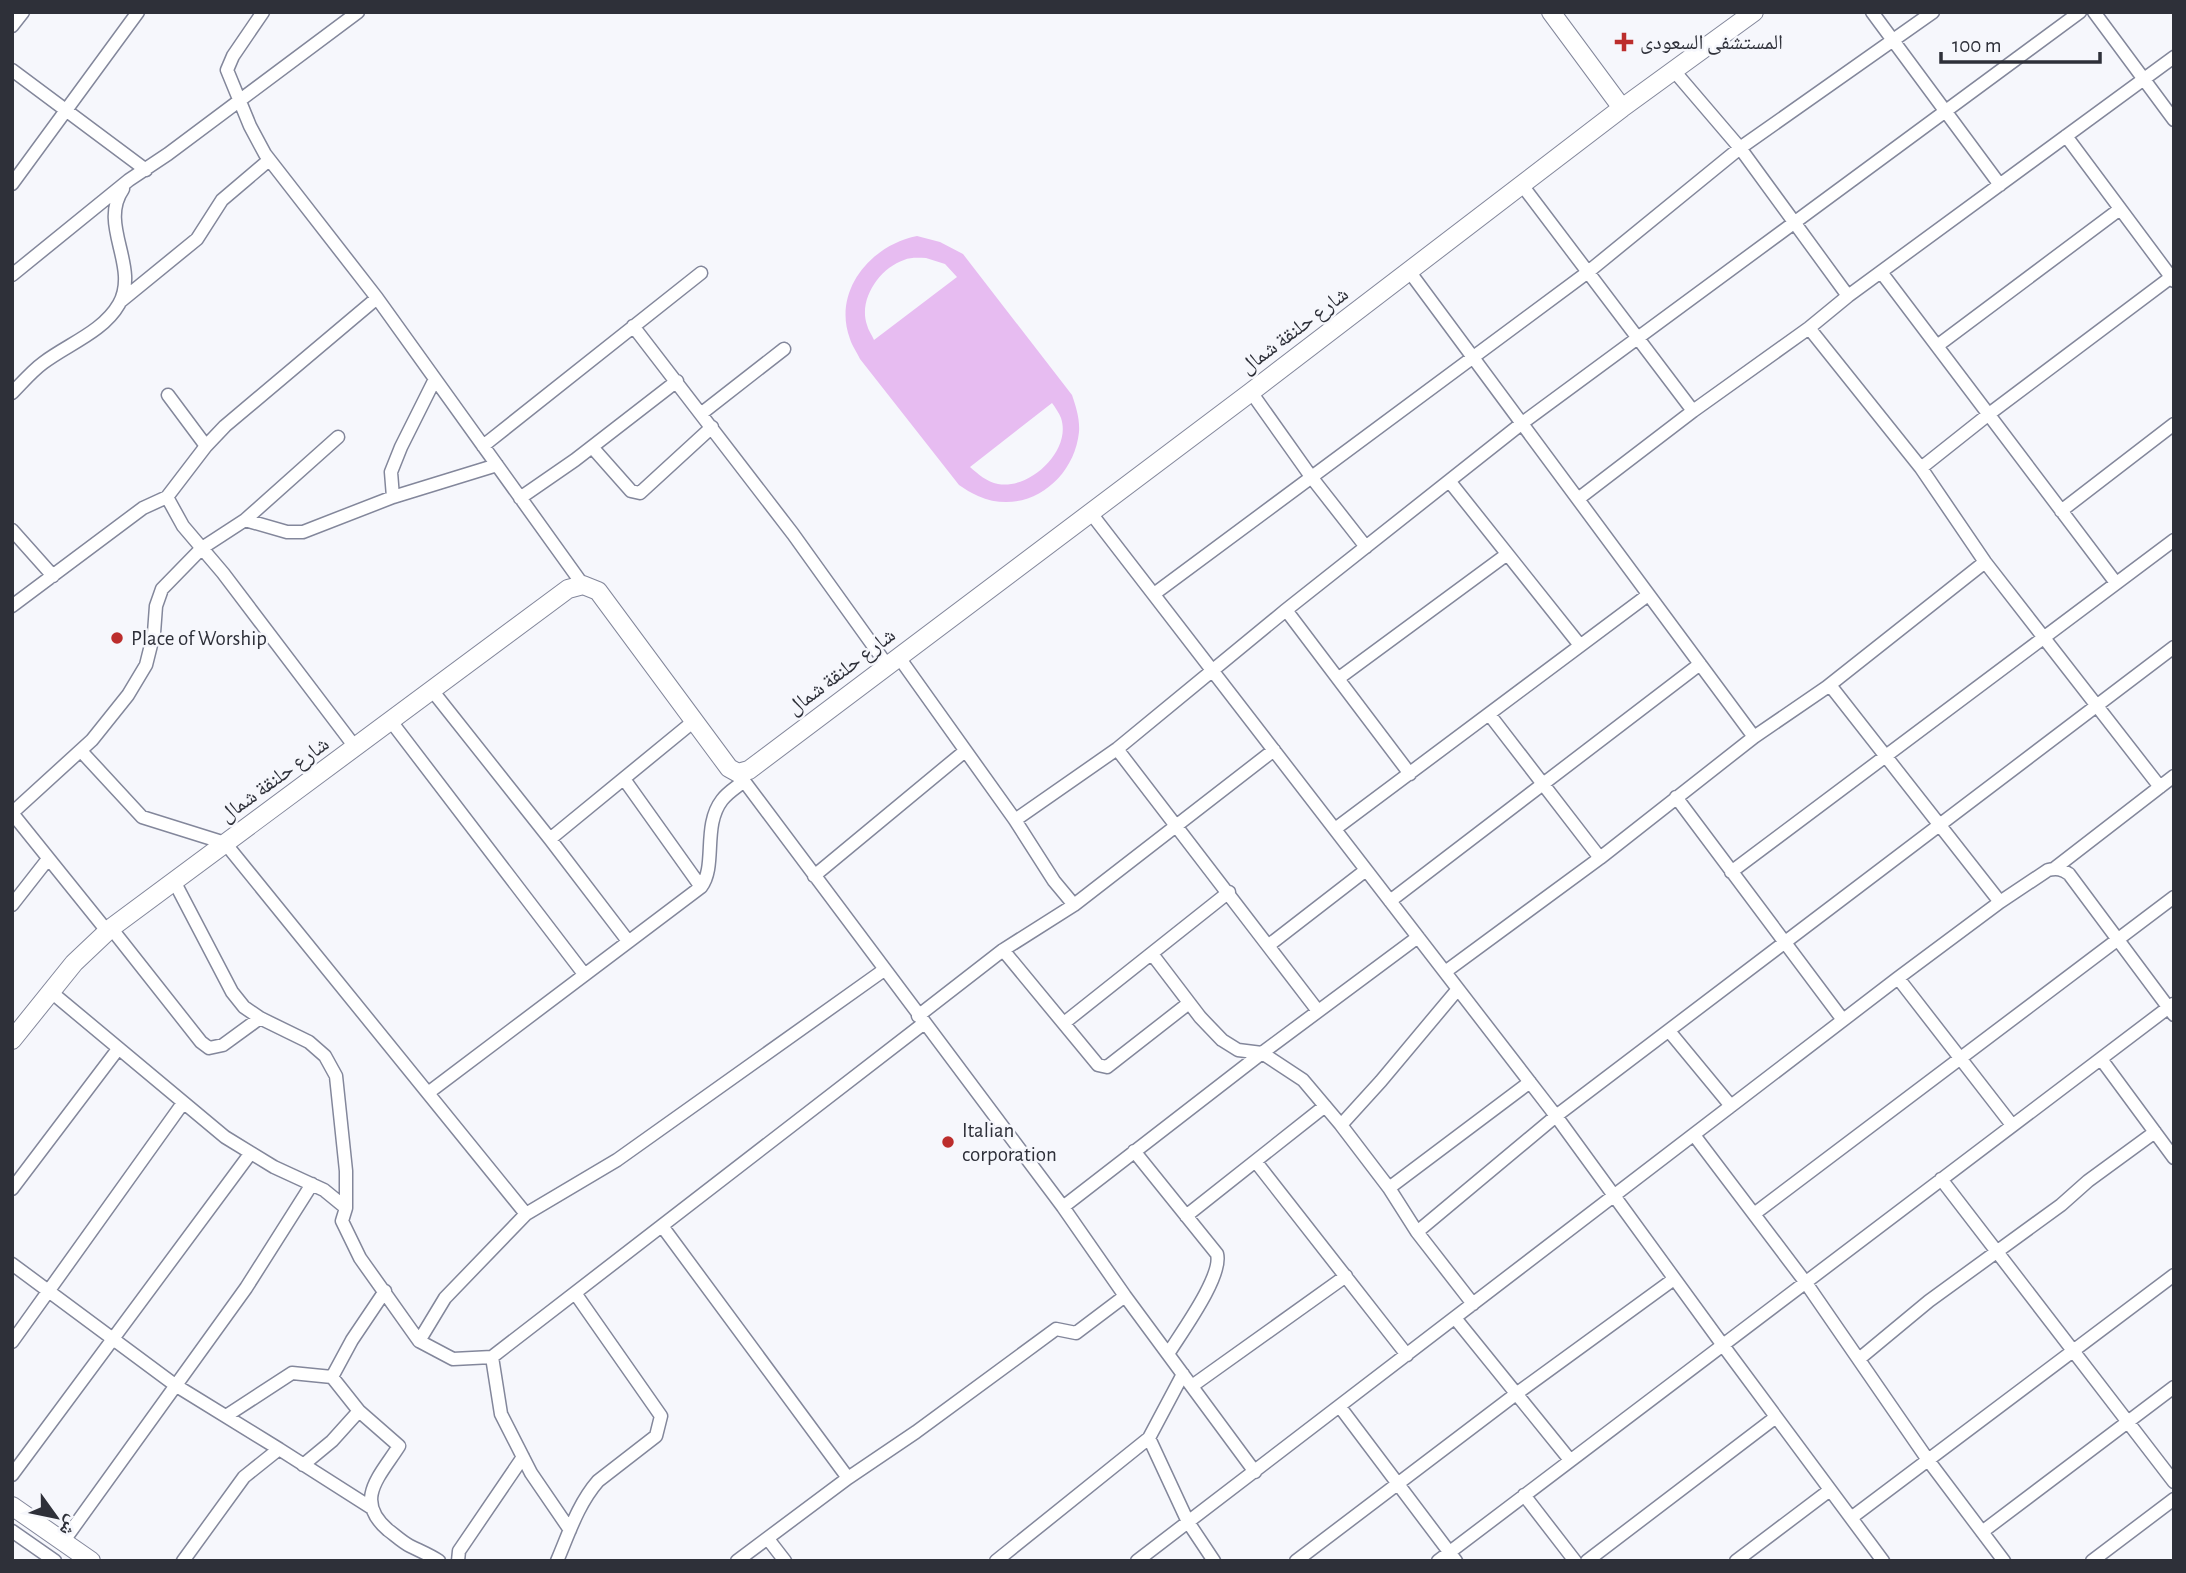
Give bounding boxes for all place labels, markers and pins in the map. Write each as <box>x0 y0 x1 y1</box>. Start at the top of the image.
marker: المستشفى السعودى <box>1614 32 1634 52</box>
place label: المستشفى السعودى <box>1640 32 1783 55</box>
place label: Place of Worship <box>131 628 267 649</box>
marker: Place of Worship <box>109 630 125 646</box>
place label: Italian corporation <box>962 1120 1057 1165</box>
marker: Italian corporation <box>940 1134 956 1150</box>

